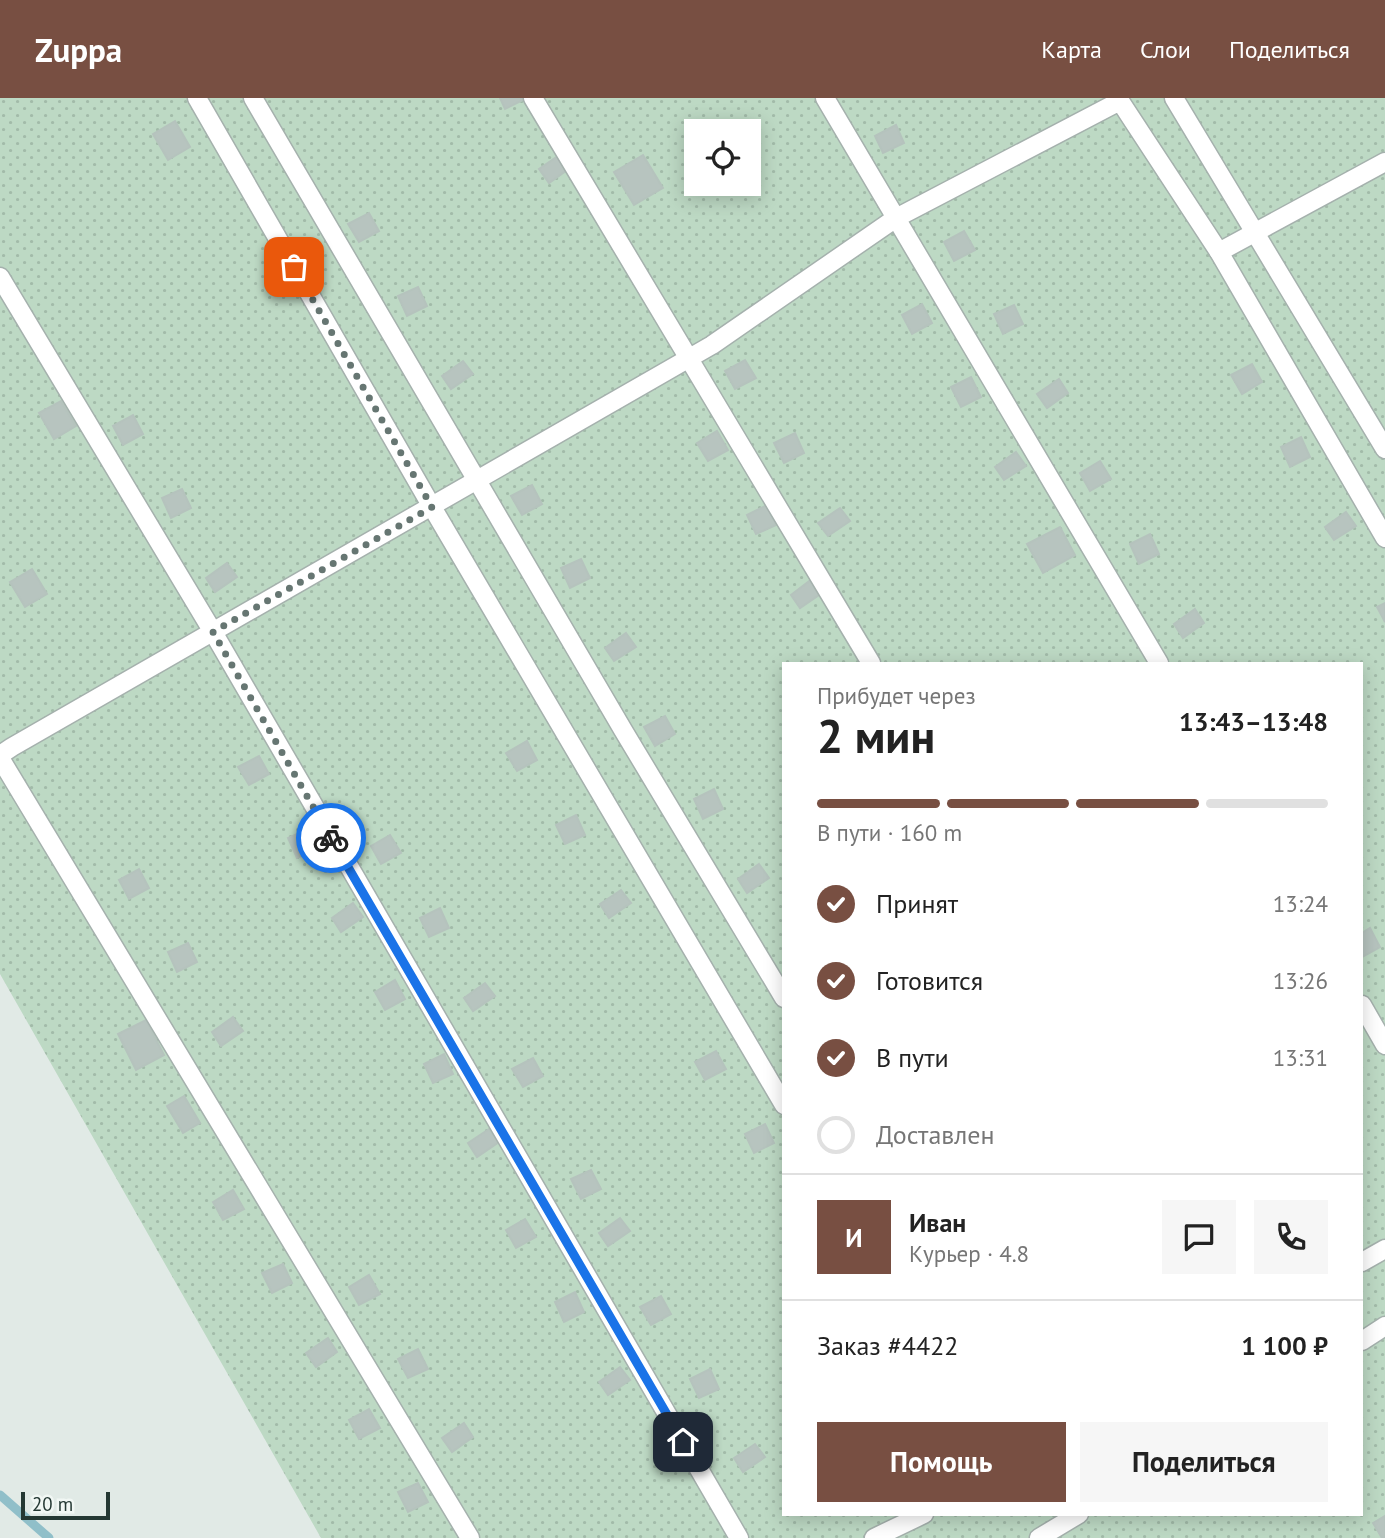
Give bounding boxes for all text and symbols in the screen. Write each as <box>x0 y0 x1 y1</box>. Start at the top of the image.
text: Zuppa <box>35 28 122 71</box>
text: Карта <box>1041 34 1102 65</box>
text: Слои <box>1140 34 1191 65</box>
text: Поделиться <box>1229 34 1350 65</box>
map controls <box>684 119 761 196</box>
button: locate <box>684 119 761 196</box>
pin <box>264 237 324 297</box>
icon: bag <box>275 248 313 286</box>
text: Прибудет через <box>817 681 976 710</box>
text: 13:43–13:48 <box>1179 705 1328 738</box>
text: 2 мин <box>817 706 935 766</box>
courier <box>296 803 366 873</box>
text: В пути · 160 m <box>817 818 962 847</box>
icon: bike <box>312 819 350 857</box>
icon: check <box>817 885 855 923</box>
text: Принят <box>876 887 958 920</box>
text: 13:24 <box>1273 889 1328 918</box>
icon: check <box>817 962 855 1000</box>
text: Готовится <box>876 964 983 997</box>
text: 13:26 <box>1273 966 1328 995</box>
icon: check <box>817 1039 855 1077</box>
text: В пути <box>876 1041 949 1074</box>
text: 13:31 <box>1273 1043 1328 1072</box>
text: Доставлен <box>876 1118 995 1151</box>
button: chat <box>1162 1200 1236 1274</box>
button: phone <box>1254 1200 1328 1274</box>
text: Иван <box>909 1206 966 1239</box>
text: И <box>845 1221 863 1254</box>
text: Курьер · 4.8 <box>909 1239 1029 1268</box>
text: Заказ #4422 <box>817 1329 959 1362</box>
text: 1 100 ₽ <box>1241 1329 1328 1362</box>
pin <box>653 1412 713 1472</box>
button: Помощь <box>817 1422 1066 1502</box>
button: Поделиться <box>1080 1422 1328 1502</box>
icon: home <box>664 1423 702 1461</box>
scale bar <box>21 1489 110 1521</box>
text: 20 m <box>32 1492 73 1516</box>

